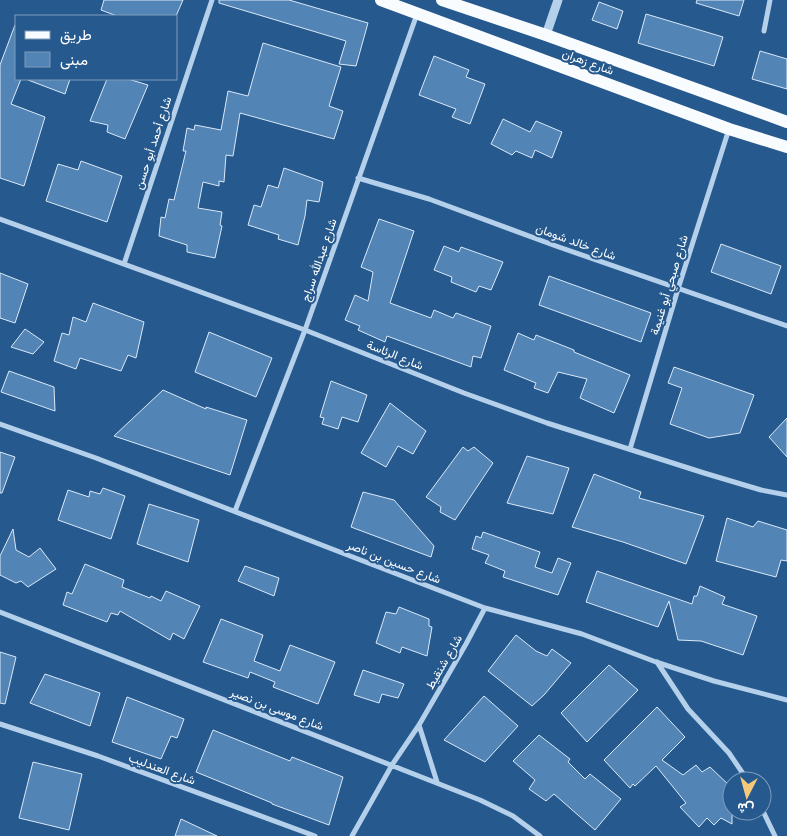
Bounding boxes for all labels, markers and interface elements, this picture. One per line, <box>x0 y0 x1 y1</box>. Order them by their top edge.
legend <box>15 15 178 80</box>
text: طريق <box>60 25 92 45</box>
street label: شارع زهران <box>560 45 616 80</box>
text: مبنى <box>60 50 88 70</box>
street label: شارع أحمد أبو حسن <box>130 94 177 192</box>
street label: شارع عبدالله سراج <box>297 216 342 304</box>
street label: شارع خالد شومان <box>533 220 618 265</box>
street label: شارع صبحي أبو غنيمة <box>646 233 694 338</box>
street label: شارع الرئاسة <box>364 336 426 375</box>
street label: شارع حسين بن ناصر <box>343 536 443 588</box>
street label: شارع شنقيط <box>422 632 467 693</box>
street label: شارع موسى بن نصير <box>227 684 326 735</box>
street label: شارع العندليب <box>126 750 198 789</box>
north arrow <box>722 771 772 821</box>
text: ش <box>736 799 755 819</box>

